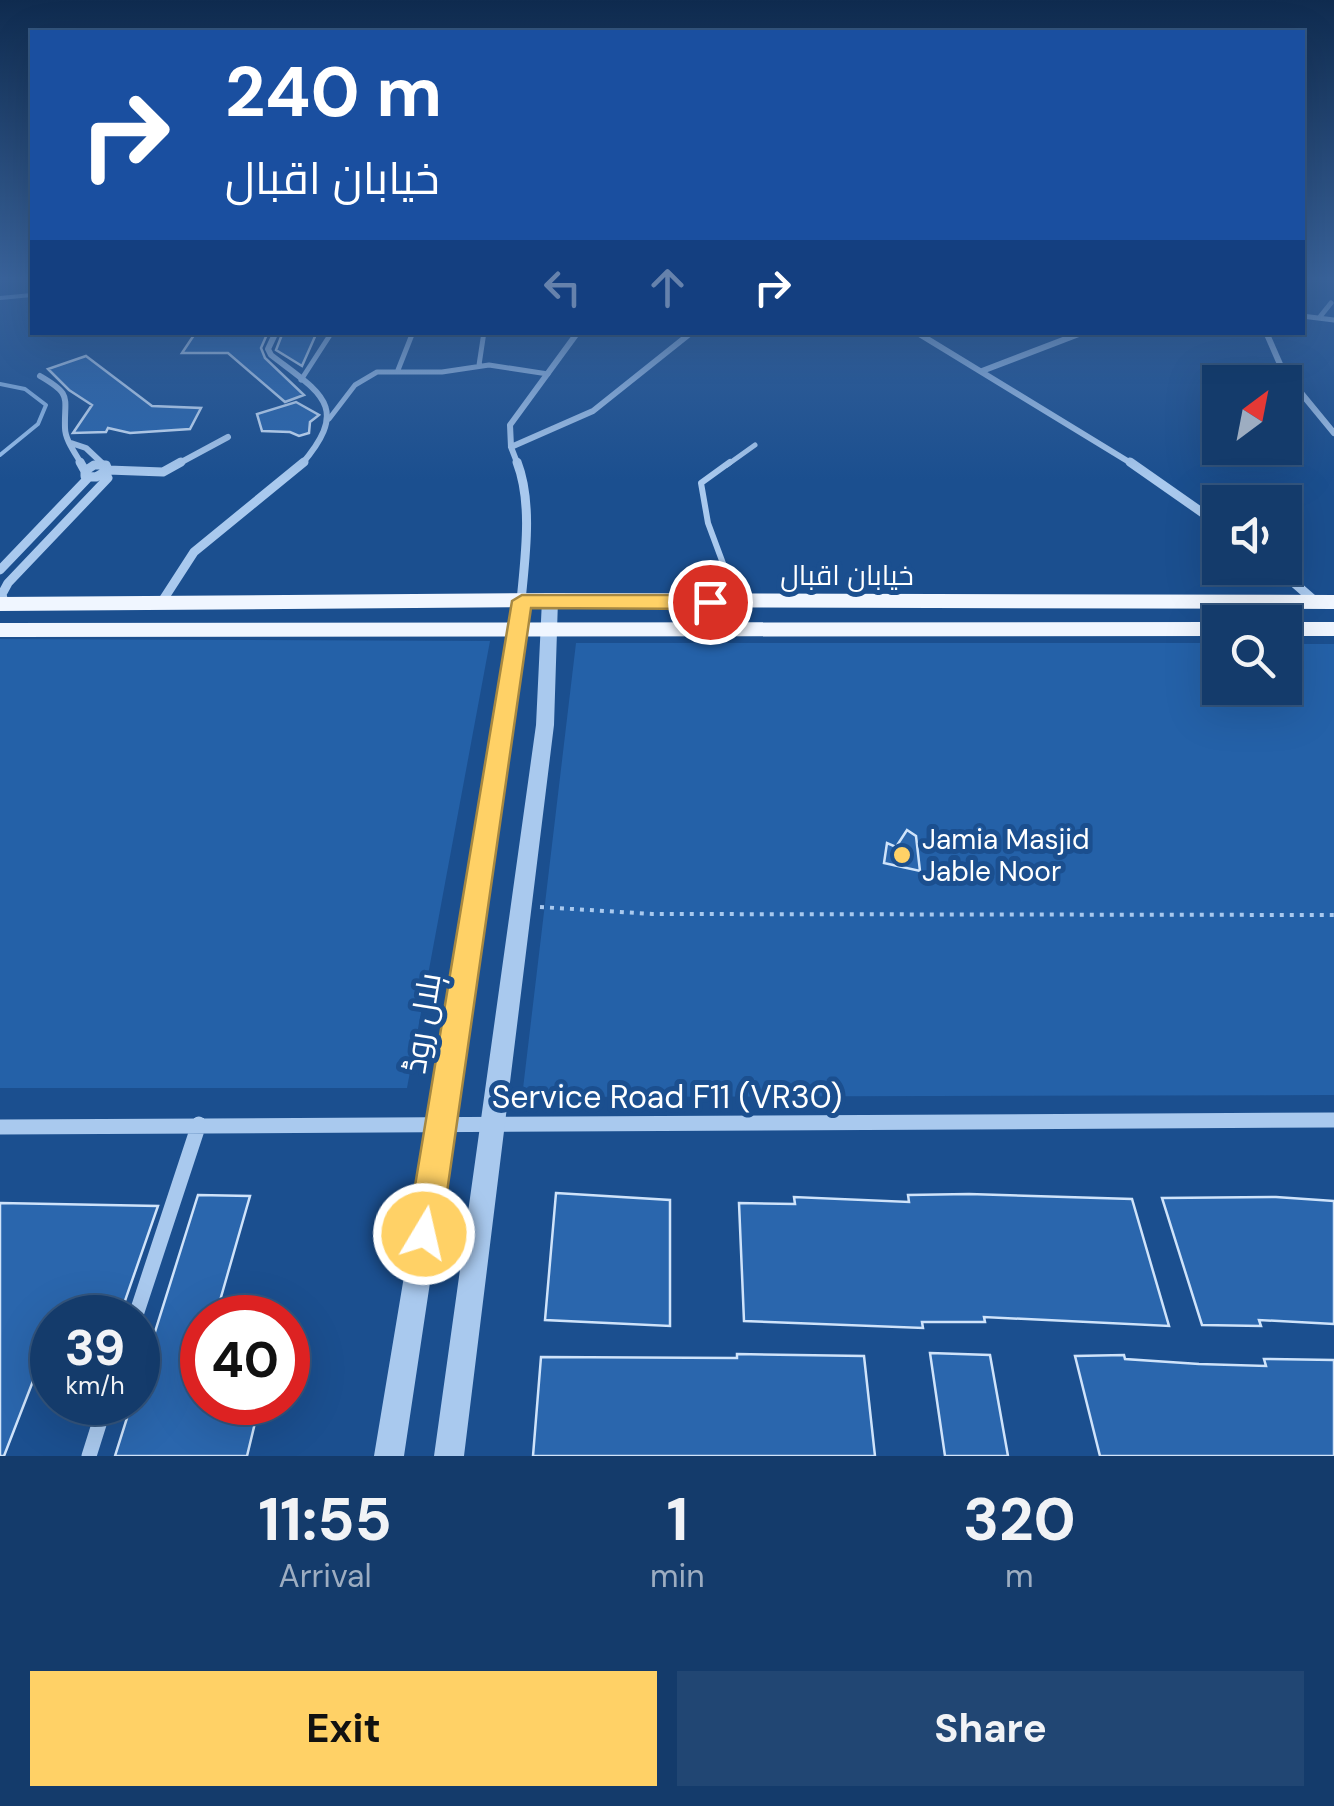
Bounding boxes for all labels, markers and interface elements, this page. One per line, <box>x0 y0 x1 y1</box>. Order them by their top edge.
text: 240 m <box>225 47 442 138</box>
icon: right <box>60 70 190 200</box>
text: خیابان اقبال <box>225 149 440 208</box>
icon: left <box>535 260 590 315</box>
icon: ahead <box>640 260 695 315</box>
icon: right <box>745 260 800 315</box>
north arrow <box>1202 365 1302 465</box>
map controls <box>1202 365 1302 705</box>
button: sound <box>1202 485 1302 585</box>
street label: خیابان اقبال <box>780 557 914 594</box>
pin <box>668 560 753 645</box>
icon: arrive <box>683 575 738 630</box>
button: search <box>1202 605 1302 705</box>
place label: Jamia Masjid Jable Noor <box>922 821 1090 890</box>
marker: Jamia Masjid Jable Noor <box>891 844 913 866</box>
street label: ہلال روڈ <box>393 970 451 1076</box>
street label: Service Road F11 (VR30) <box>492 1076 842 1118</box>
position arrow <box>372 1182 476 1286</box>
speed limit sign: 40 <box>180 1295 310 1425</box>
text: 39 <box>65 1315 125 1381</box>
text: km/h <box>65 1369 125 1402</box>
text: 11:55 <box>258 1480 392 1559</box>
text: 1 <box>666 1480 688 1559</box>
text: 320 <box>963 1480 1076 1559</box>
text: Arrival <box>278 1555 372 1597</box>
text: min <box>650 1555 705 1597</box>
text: m <box>1005 1555 1034 1597</box>
button: Exit <box>30 1671 657 1786</box>
button: Share <box>677 1671 1304 1786</box>

